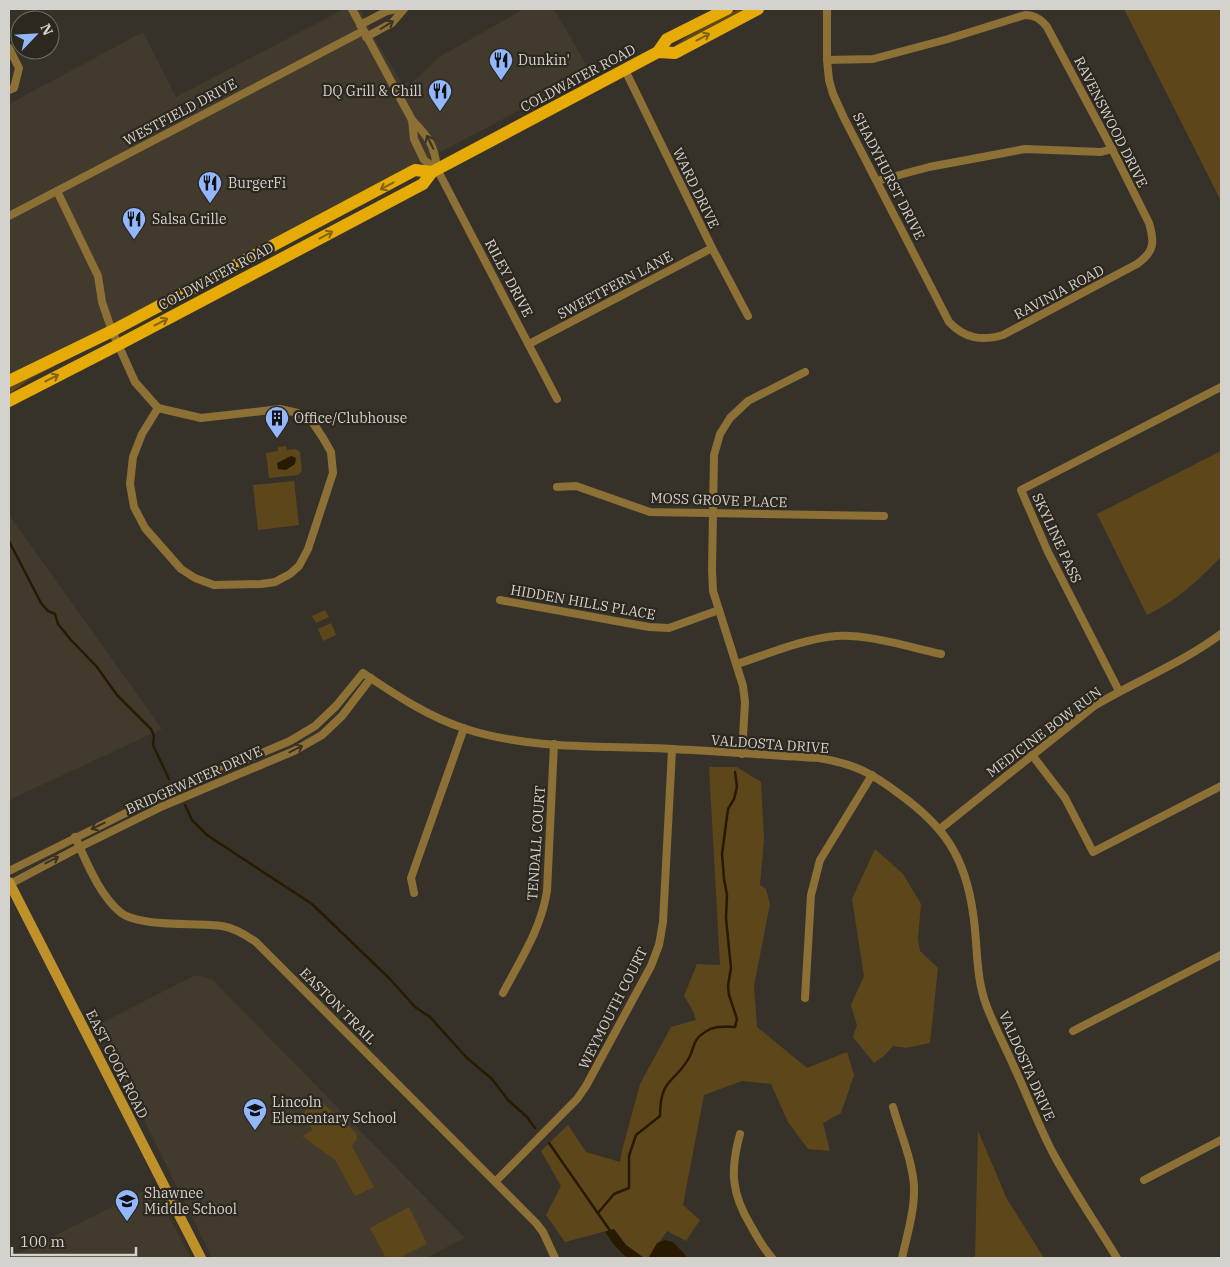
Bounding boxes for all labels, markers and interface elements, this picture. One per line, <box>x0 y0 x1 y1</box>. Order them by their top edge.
north arrow <box>10 10 60 60</box>
one-way arrow <box>379 19 393 29</box>
text: N <box>36 21 57 38</box>
one-way arrow <box>696 32 710 42</box>
street label: COLDWATER ROAD <box>517 40 639 116</box>
restaurant icon: Dunkin' <box>488 47 514 81</box>
place label: Dunkin' <box>518 51 570 69</box>
street label: RAVENSWOOD DRIVE <box>1070 53 1152 191</box>
street label: WESTFIELD DRIVE <box>120 74 240 150</box>
restaurant icon: DQ Grill & Chill <box>427 78 453 112</box>
place label: DQ Grill & Chill <box>323 82 422 100</box>
street label: SHADYHURST DRIVE <box>849 109 929 243</box>
one-way arrow <box>425 135 434 150</box>
street label: WARD DRIVE <box>669 145 723 231</box>
restaurant icon: BurgerFi <box>197 170 223 204</box>
place label: BurgerFi <box>228 174 286 192</box>
one-way arrow <box>379 181 394 191</box>
restaurant icon: Salsa Grille <box>121 206 147 240</box>
place label: Salsa Grille <box>152 210 226 228</box>
one-way arrow <box>319 230 334 240</box>
street label: RILEY DRIVE <box>481 236 537 320</box>
street label: COLDWATER ROAD <box>155 238 277 314</box>
street label: SWEETFERN LANE <box>554 247 676 323</box>
street label: RAVINIA ROAD <box>1011 261 1107 323</box>
one-way arrow <box>154 317 169 327</box>
one-way arrow <box>44 373 59 382</box>
building icon: Office/Clubhouse <box>264 405 290 439</box>
place label: Office/Clubhouse <box>294 409 407 427</box>
street label: MOSS GROVE PLACE <box>650 489 788 511</box>
street label: SKYLINE PASS <box>1028 490 1086 586</box>
street label: HIDDEN HILLS PLACE <box>509 580 657 624</box>
street label: MEDICINE BOW RUN <box>983 683 1105 781</box>
street label: VALDOSTA DRIVE <box>710 731 830 757</box>
street label: BRIDGEWATER DRIVE <box>123 742 265 818</box>
one-way arrow <box>288 744 303 754</box>
street label: TENDALL COURT <box>523 785 549 901</box>
one-way arrow <box>91 822 106 831</box>
one-way arrow <box>45 855 60 865</box>
street label: WEYMOUTH COURT <box>574 944 652 1072</box>
street label: EASTON TRAIL <box>296 964 380 1048</box>
street label: EAST COOK ROAD <box>82 1007 152 1122</box>
street label: VALDOSTA DRIVE <box>995 1008 1059 1124</box>
place label: Lincoln Elementary School <box>272 1093 397 1127</box>
school or university icon: Lincoln Elementary School <box>242 1097 268 1131</box>
place label: Shawnee Middle School <box>144 1184 237 1218</box>
school or university icon: Shawnee Middle School <box>114 1188 140 1222</box>
scale bar <box>12 1224 136 1256</box>
text: 100 m <box>20 1232 65 1251</box>

